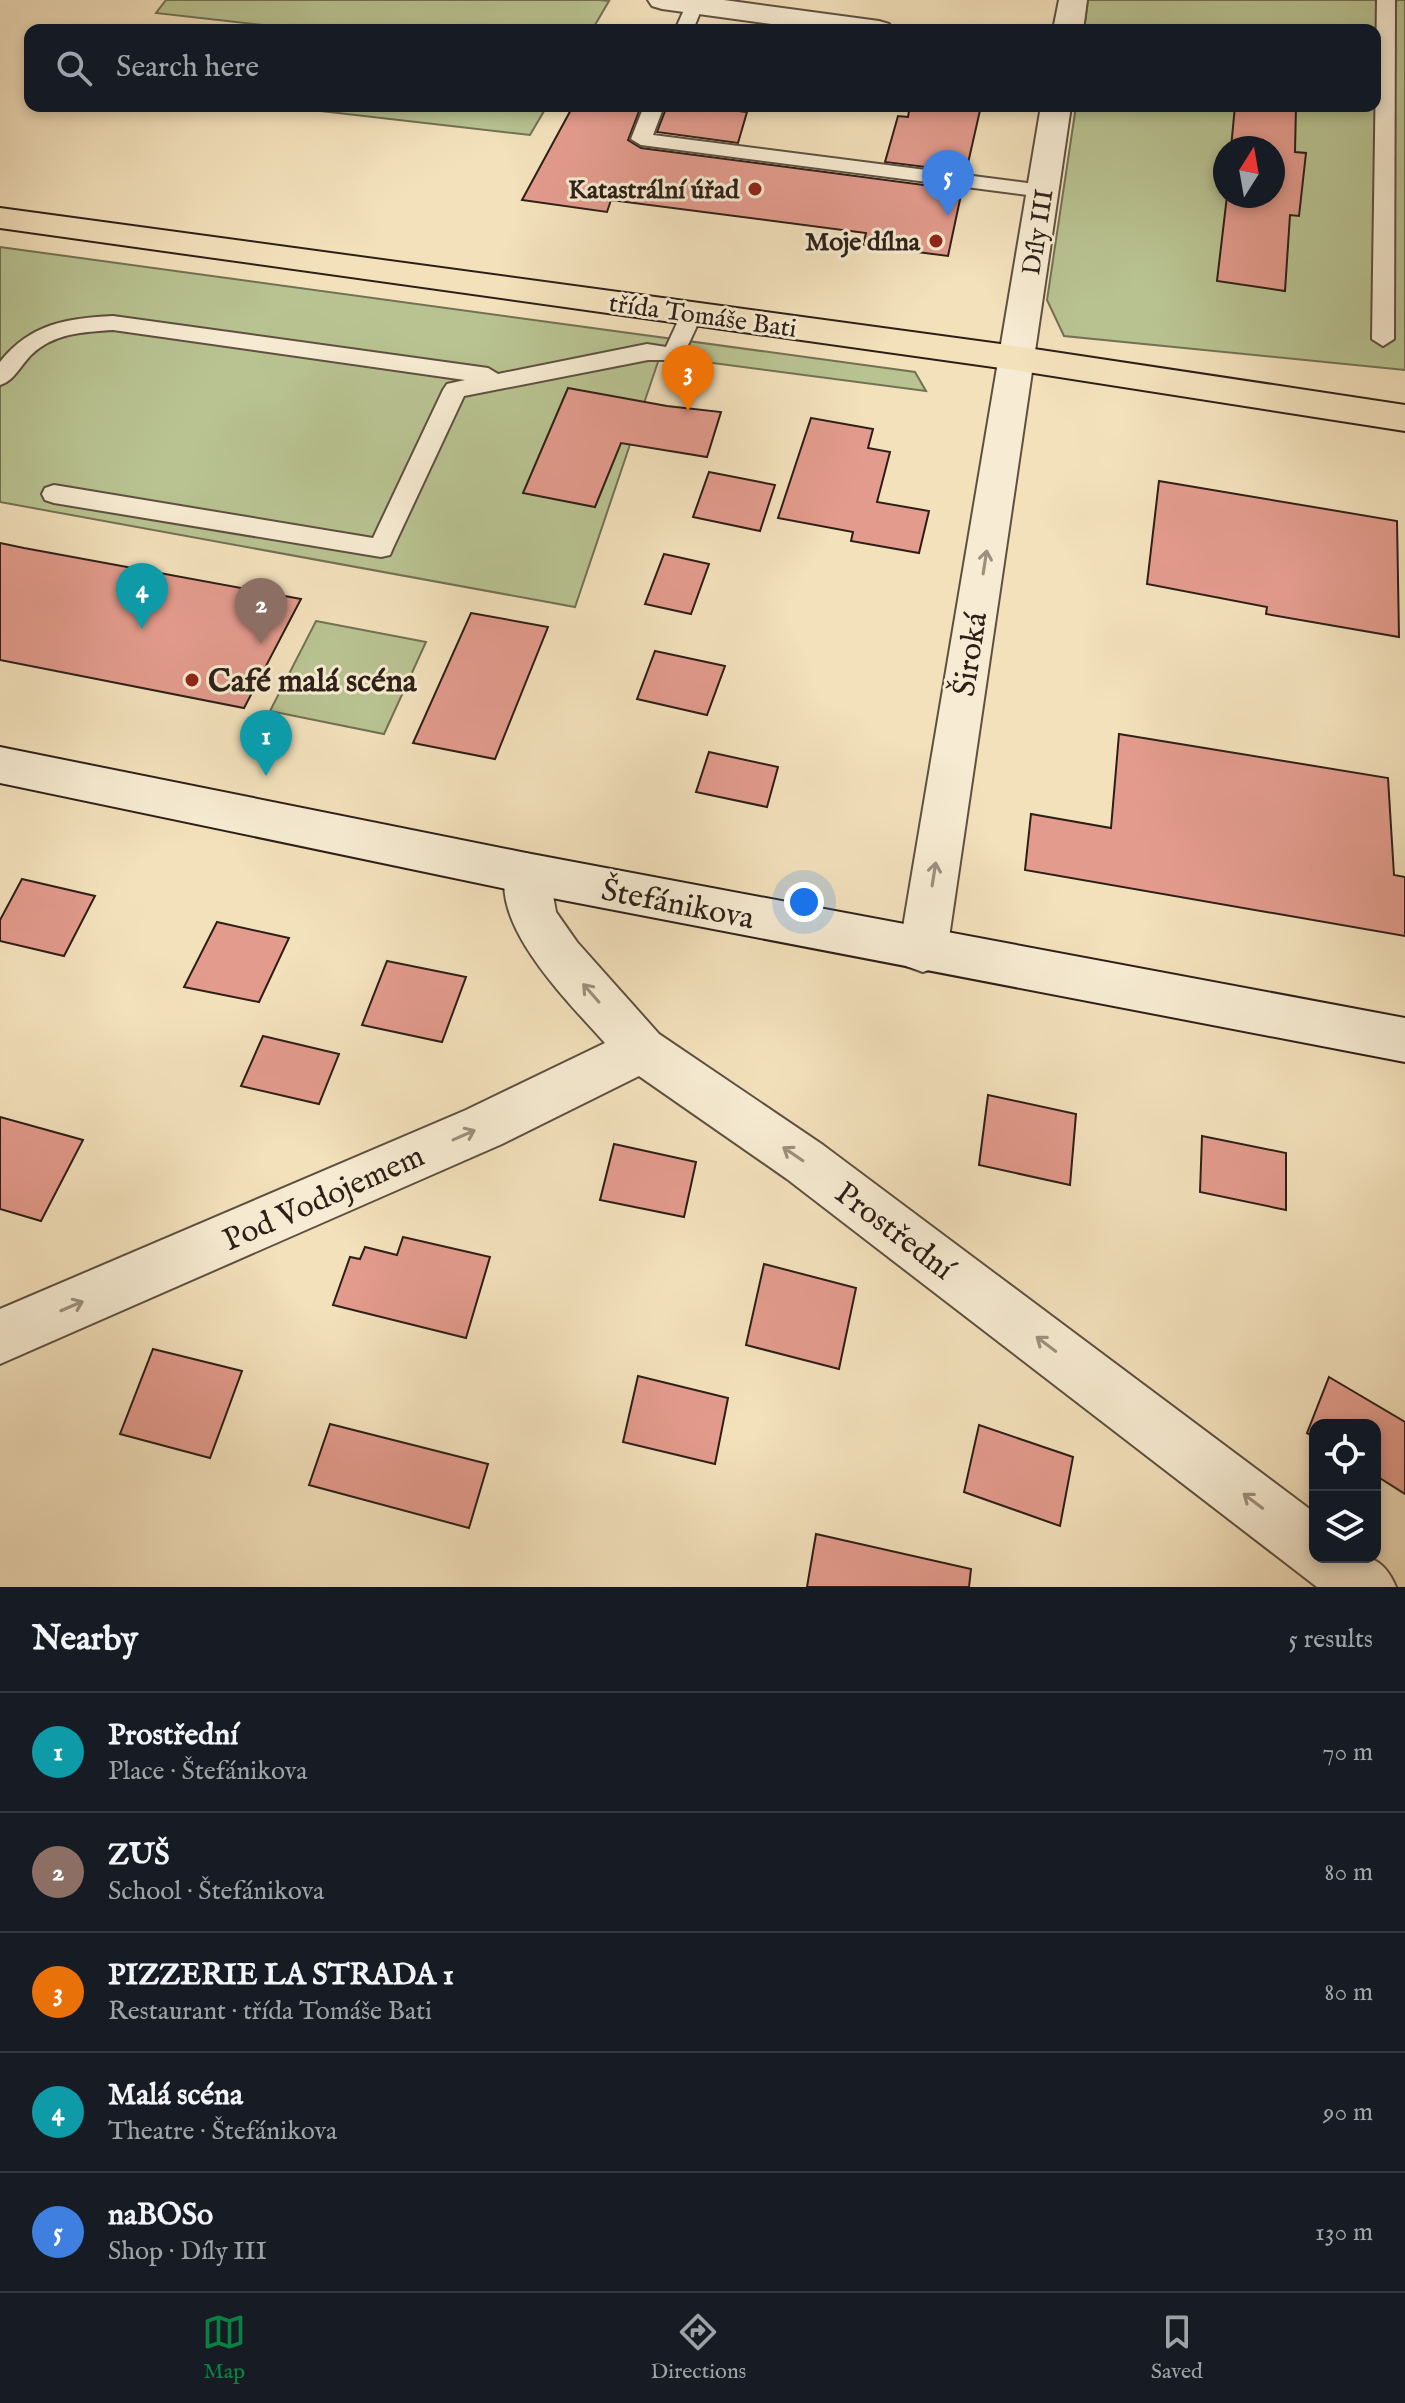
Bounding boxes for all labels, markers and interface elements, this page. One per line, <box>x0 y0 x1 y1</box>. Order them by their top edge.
search box <box>24 24 1381 112</box>
icon: search <box>52 46 96 90</box>
text: Search here <box>116 49 259 87</box>
north arrow <box>1213 136 1285 208</box>
pin: 5 <box>922 150 974 216</box>
place label: Katastrální úřad <box>568 174 740 207</box>
marker: Katastrální úřad <box>746 180 764 198</box>
street label: Díly III <box>1015 187 1062 278</box>
place label: Moje dílna <box>805 226 921 259</box>
marker: Moje dílna <box>927 232 945 250</box>
street label: třída Tomáše Bati <box>607 287 799 346</box>
pin: 3 <box>662 345 714 411</box>
one-way arrow <box>978 550 993 575</box>
pin: 4 <box>116 563 168 629</box>
pin: 2 <box>235 578 287 644</box>
street label: Široká <box>945 609 998 699</box>
place label: Café malá scéna <box>208 662 418 703</box>
marker: Café malá scéna <box>183 671 201 689</box>
pin: 1 <box>240 710 292 776</box>
one-way arrow <box>927 861 942 887</box>
street label: Štefánikova <box>598 871 758 940</box>
your location <box>784 882 824 922</box>
one-way arrow <box>583 983 601 1003</box>
one-way arrow <box>451 1127 476 1142</box>
street label: Pod Vodojemem <box>217 1137 431 1262</box>
one-way arrow <box>783 1146 805 1162</box>
street label: Prostřední <box>826 1174 963 1292</box>
one-way arrow <box>59 1298 84 1313</box>
one-way arrow <box>1035 1336 1057 1353</box>
map controls <box>1309 1419 1381 1563</box>
button: locate <box>1309 1419 1381 1491</box>
button: layers <box>1309 1491 1381 1563</box>
one-way arrow <box>1243 1493 1264 1510</box>
text: Nearby <box>32 1618 138 1661</box>
text: 5 results <box>1289 1623 1373 1656</box>
text: Prostřední <box>108 1717 238 1755</box>
text: 1 <box>53 1736 63 1769</box>
text: 70 m <box>1322 1736 1373 1769</box>
text: Place · Štefánikova <box>108 1755 307 1788</box>
text: ZUŠ <box>108 1837 170 1875</box>
text: 2 <box>52 1856 64 1889</box>
text: 80 m <box>1324 1856 1373 1889</box>
text: School · Štefánikova <box>108 1875 324 1908</box>
text: PIZZERIE LA STRADA 1 <box>108 1957 454 1995</box>
text: 3 <box>53 1976 63 2009</box>
text: 80 m <box>1324 1976 1373 2009</box>
text: Restaurant · třída Tomáše Bati <box>108 1995 432 2028</box>
text: Malá scéna <box>108 2077 243 2115</box>
text: 4 <box>52 2096 64 2129</box>
text: 90 m <box>1323 2096 1373 2129</box>
text: Theatre · Štefánikova <box>108 2115 337 2148</box>
text: naBOSo <box>108 2197 213 2235</box>
text: 5 <box>53 2216 63 2249</box>
text: 130 m <box>1315 2216 1373 2249</box>
text: Shop · Díly III <box>108 2235 267 2268</box>
tab: Map <box>202 2310 246 2386</box>
tab: Directions <box>651 2310 746 2386</box>
tab: Saved <box>1151 2310 1203 2386</box>

